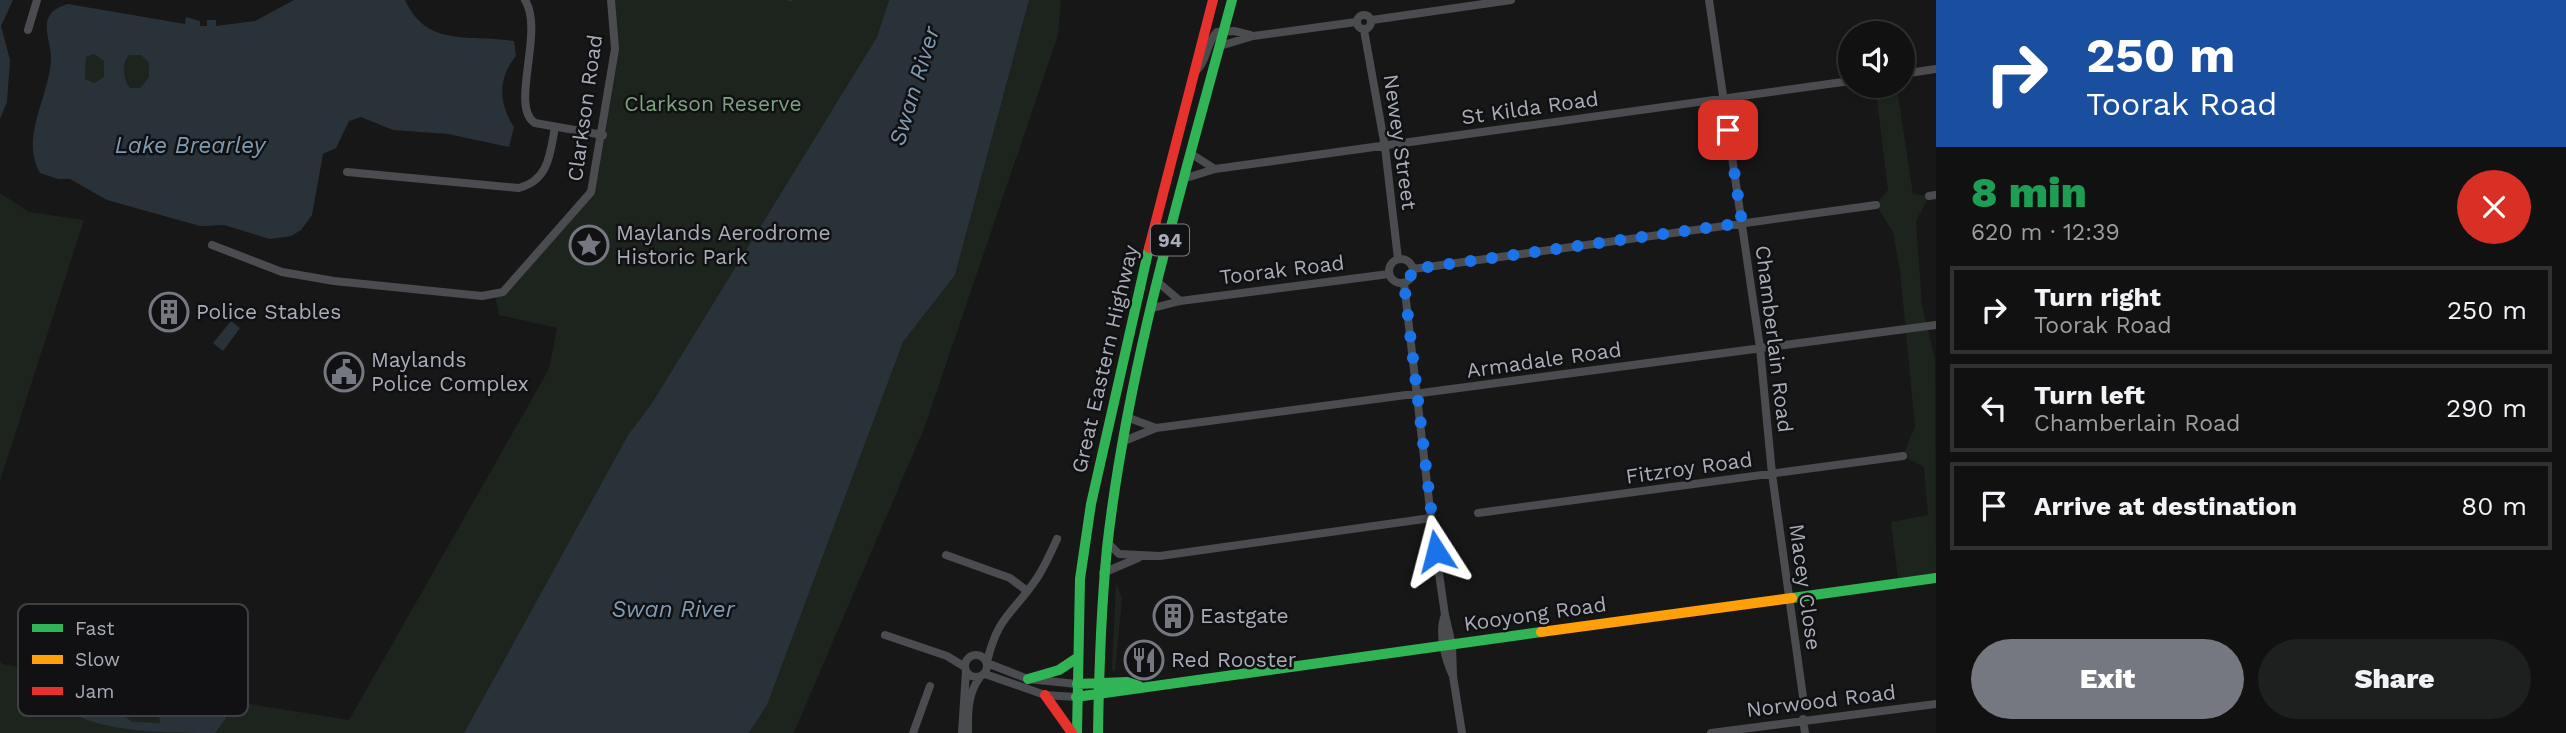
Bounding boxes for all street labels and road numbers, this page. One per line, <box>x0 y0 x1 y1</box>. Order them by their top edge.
street label: Clarkson Road <box>562 33 607 183</box>
street label: Newey Street <box>1379 73 1422 212</box>
street label: St Kilda Road <box>1460 86 1600 130</box>
road number: 94 <box>1151 224 1189 256</box>
street label: Great Eastern Highway <box>1066 242 1143 475</box>
street label: Chamberlain Road <box>1751 244 1798 434</box>
street label: Toorak Road <box>1218 249 1346 290</box>
street label: Armadale Road <box>1465 336 1623 383</box>
street label: Fitzroy Road <box>1624 446 1754 489</box>
street label: Macey Close <box>1784 522 1827 652</box>
street label: Kooyong Road <box>1462 591 1608 636</box>
street label: Norwood Road <box>1745 679 1897 722</box>

